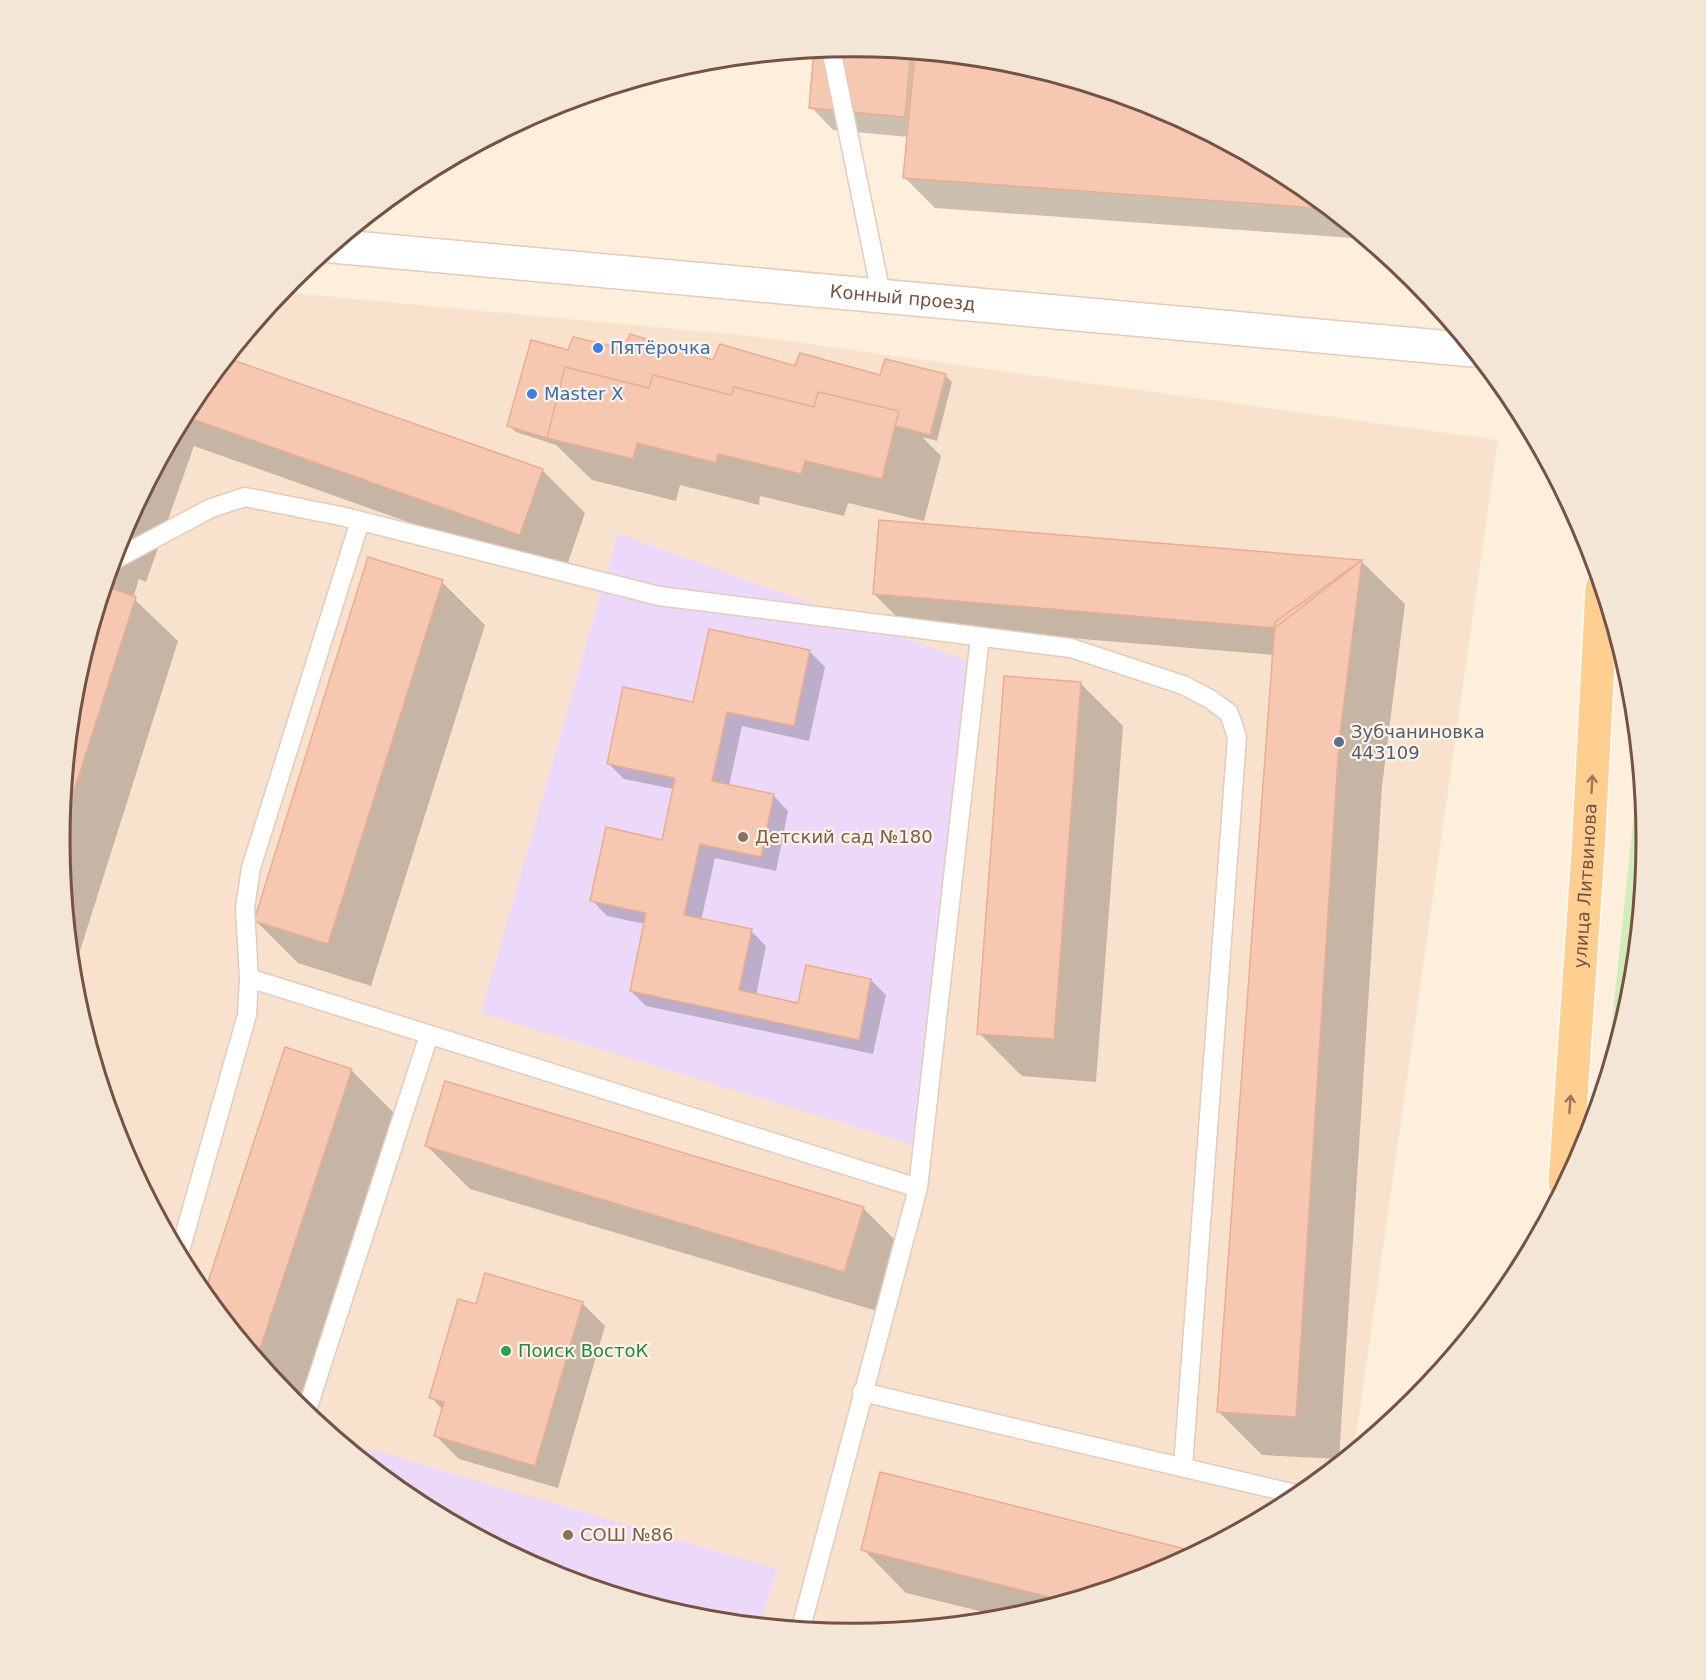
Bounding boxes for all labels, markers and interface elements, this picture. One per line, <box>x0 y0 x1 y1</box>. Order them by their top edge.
street label: Конный проезд <box>829 280 977 315</box>
place label: Пятёрочка <box>610 337 711 358</box>
marker: Пятёрочка <box>591 341 605 355</box>
place label: Master X <box>544 383 624 404</box>
marker: Master X <box>525 387 539 401</box>
place label: Зубчаниновка 443109 <box>1351 721 1485 763</box>
marker: Зубчаниновка 443109 <box>1332 735 1346 749</box>
one-way arrow <box>1586 774 1597 794</box>
street label: улица Литвинова <box>1569 803 1601 969</box>
place label: Детский сад №180 <box>755 826 933 847</box>
marker: Детский сад №180 <box>736 830 750 844</box>
one-way arrow <box>1565 1095 1576 1115</box>
place label: Поиск ВостоК <box>518 1340 648 1361</box>
marker: Поиск ВостоК <box>499 1344 513 1358</box>
place label: СОШ №86 <box>580 1524 673 1545</box>
marker: СОШ №86 <box>561 1528 575 1542</box>

